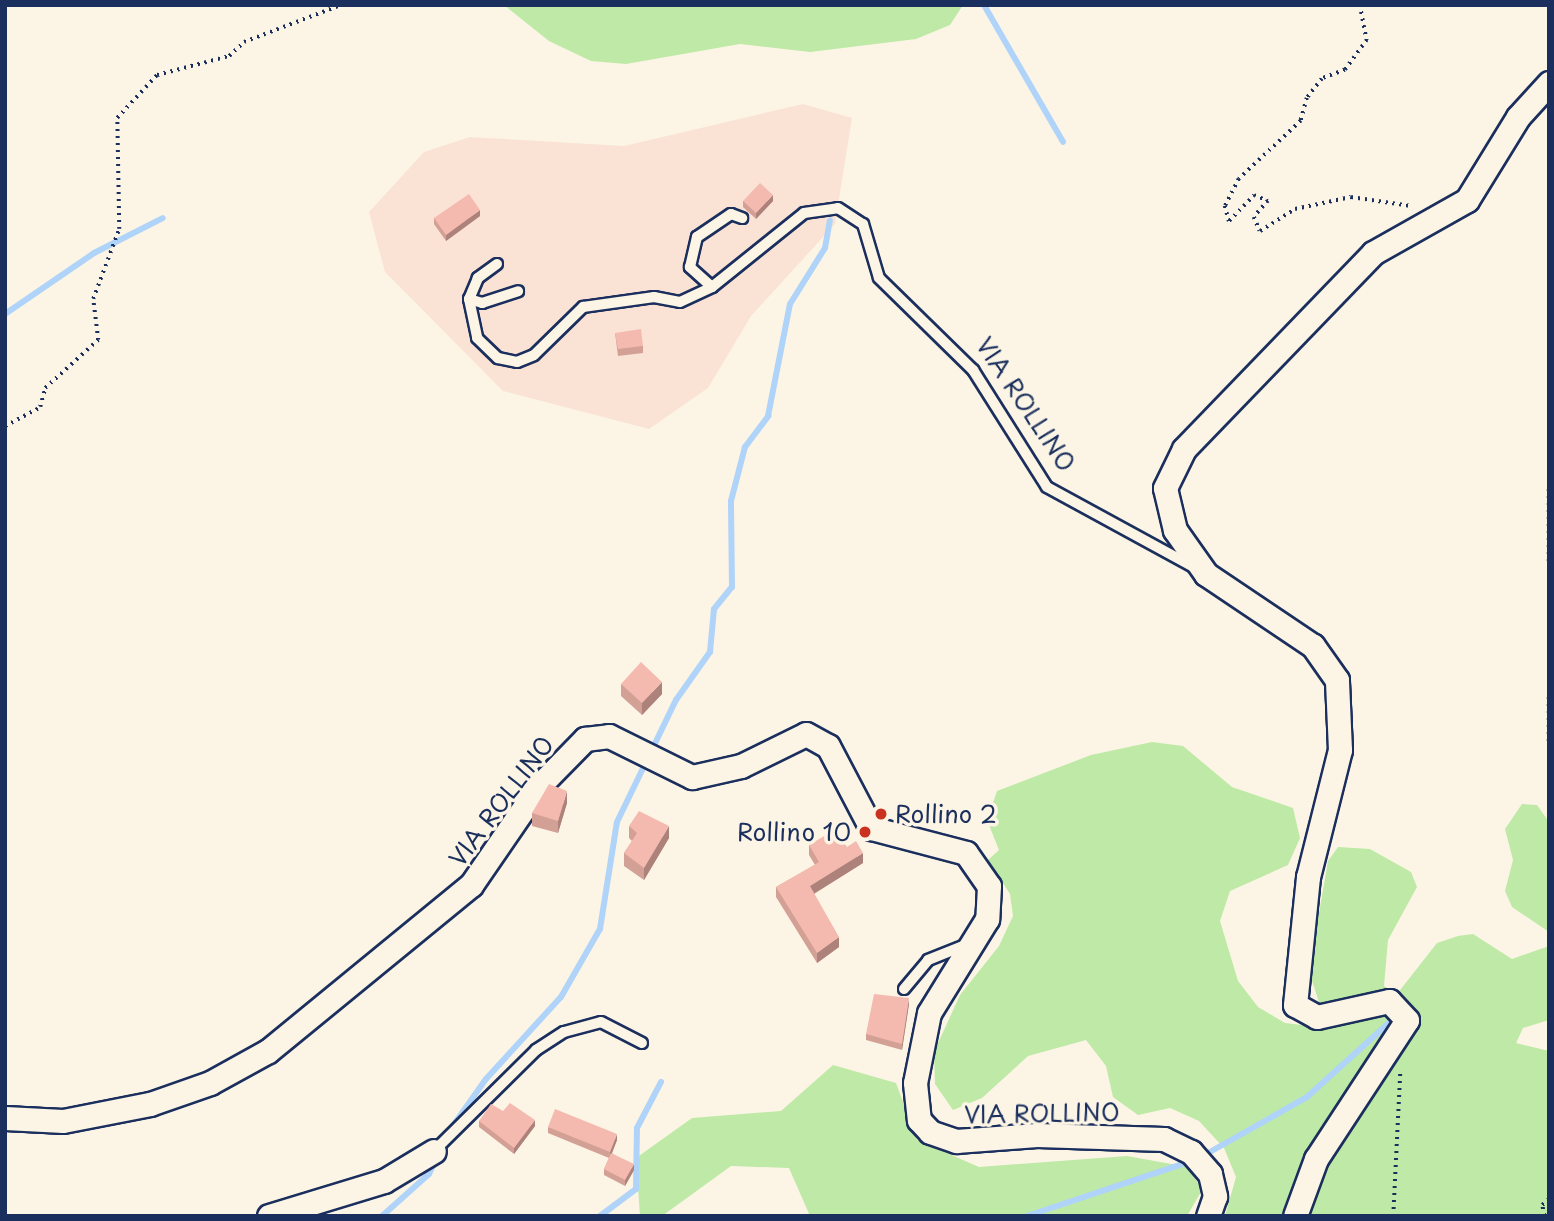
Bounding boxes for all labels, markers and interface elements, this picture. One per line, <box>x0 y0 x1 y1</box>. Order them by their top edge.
street label: VIA ROLLINO <box>971 332 1081 476</box>
street label: VIA ROLLINO <box>443 730 559 872</box>
place label: Rollino 2 <box>895 800 997 828</box>
marker: Rollino 2 <box>873 806 889 822</box>
place label: Rollino 10 <box>738 818 851 846</box>
marker: Rollino 10 <box>857 824 873 840</box>
street label: VIA ROLLINO <box>964 1097 1120 1129</box>

